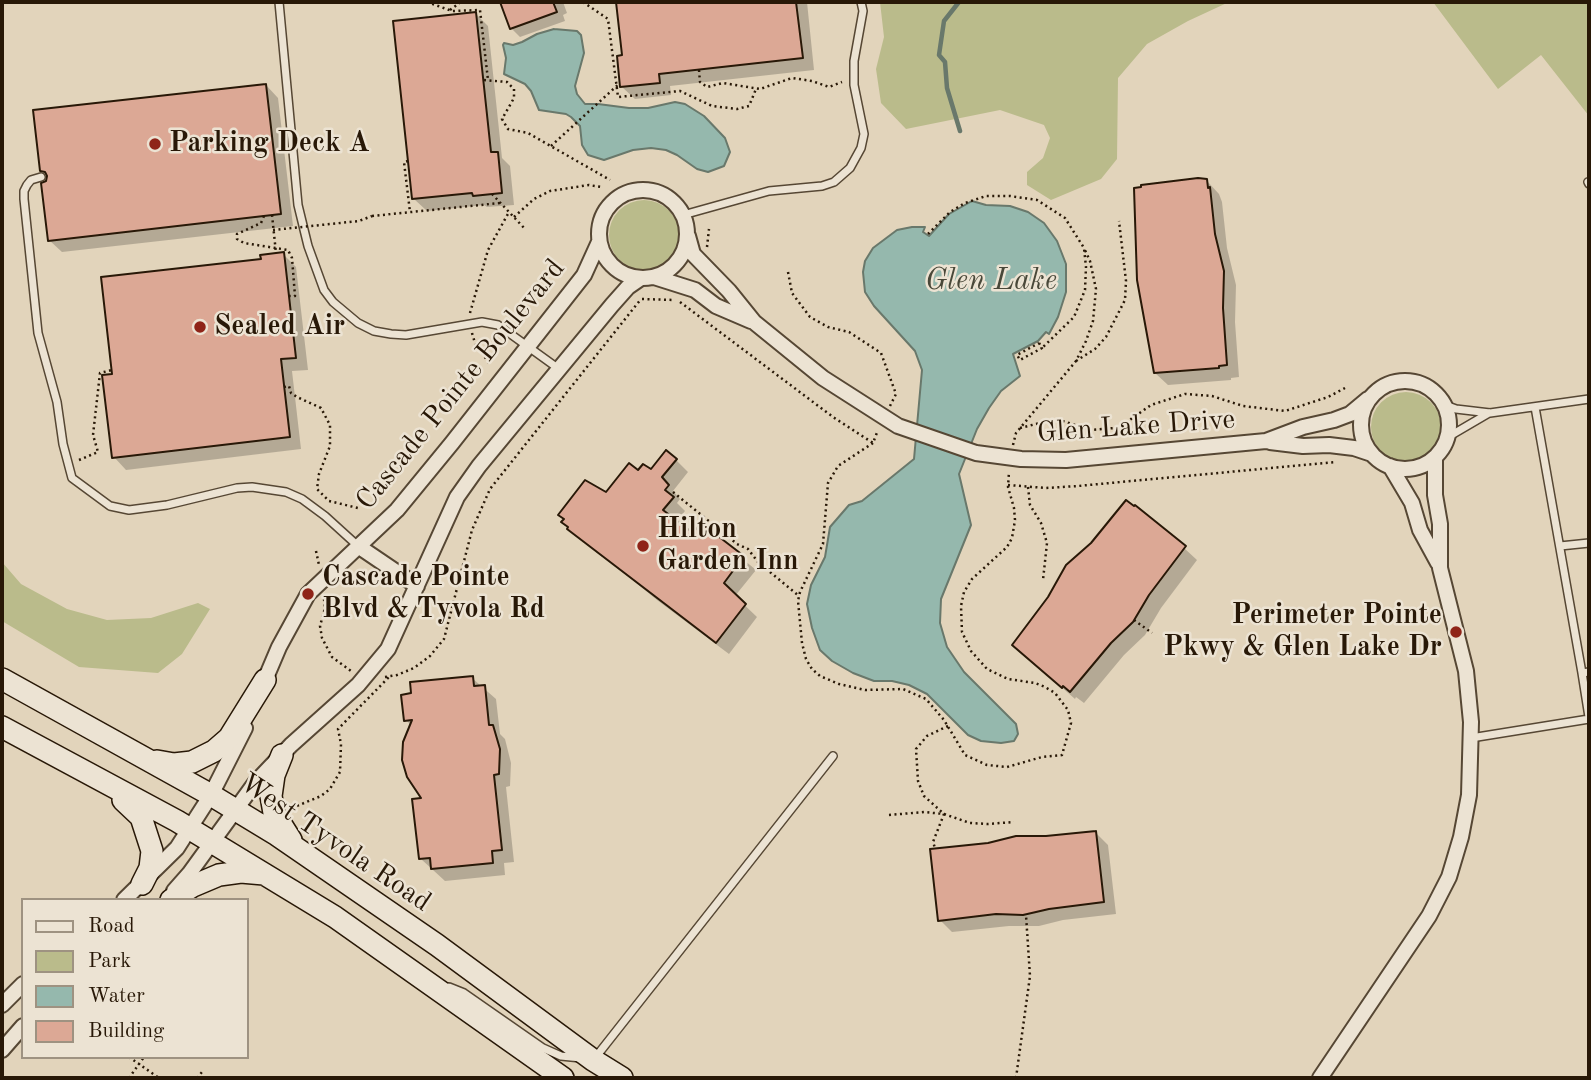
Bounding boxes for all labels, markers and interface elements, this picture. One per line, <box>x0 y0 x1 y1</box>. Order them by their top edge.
place label: Parking Deck A <box>169 127 370 161</box>
marker: Parking Deck A <box>147 136 163 152</box>
street label: Cascade Pointe Boulevard <box>349 253 573 517</box>
water label: Glen Lake <box>925 263 1057 299</box>
place label: Sealed Air <box>214 310 345 344</box>
marker: Sealed Air <box>192 319 208 335</box>
street label: Glen Lake Drive <box>1036 403 1236 451</box>
place label: Hilton Garden Inn <box>657 513 799 579</box>
marker: Hilton Garden Inn <box>635 538 651 554</box>
place label: Cascade Pointe Blvd & Tyvola Rd <box>322 561 545 627</box>
marker: Cascade Pointe Blvd & Tyvola Rd <box>300 586 316 602</box>
place label: Perimeter Pointe Pkwy & Glen Lake Dr <box>1163 599 1442 665</box>
marker: Perimeter Pointe Pkwy & Glen Lake Dr <box>1448 624 1464 640</box>
street label: West Tyvola Road <box>233 767 437 919</box>
legend <box>21 898 248 1059</box>
text: Road <box>88 916 135 937</box>
text: Park <box>88 951 131 972</box>
text: Water <box>88 986 145 1007</box>
text: Building <box>88 1021 164 1042</box>

